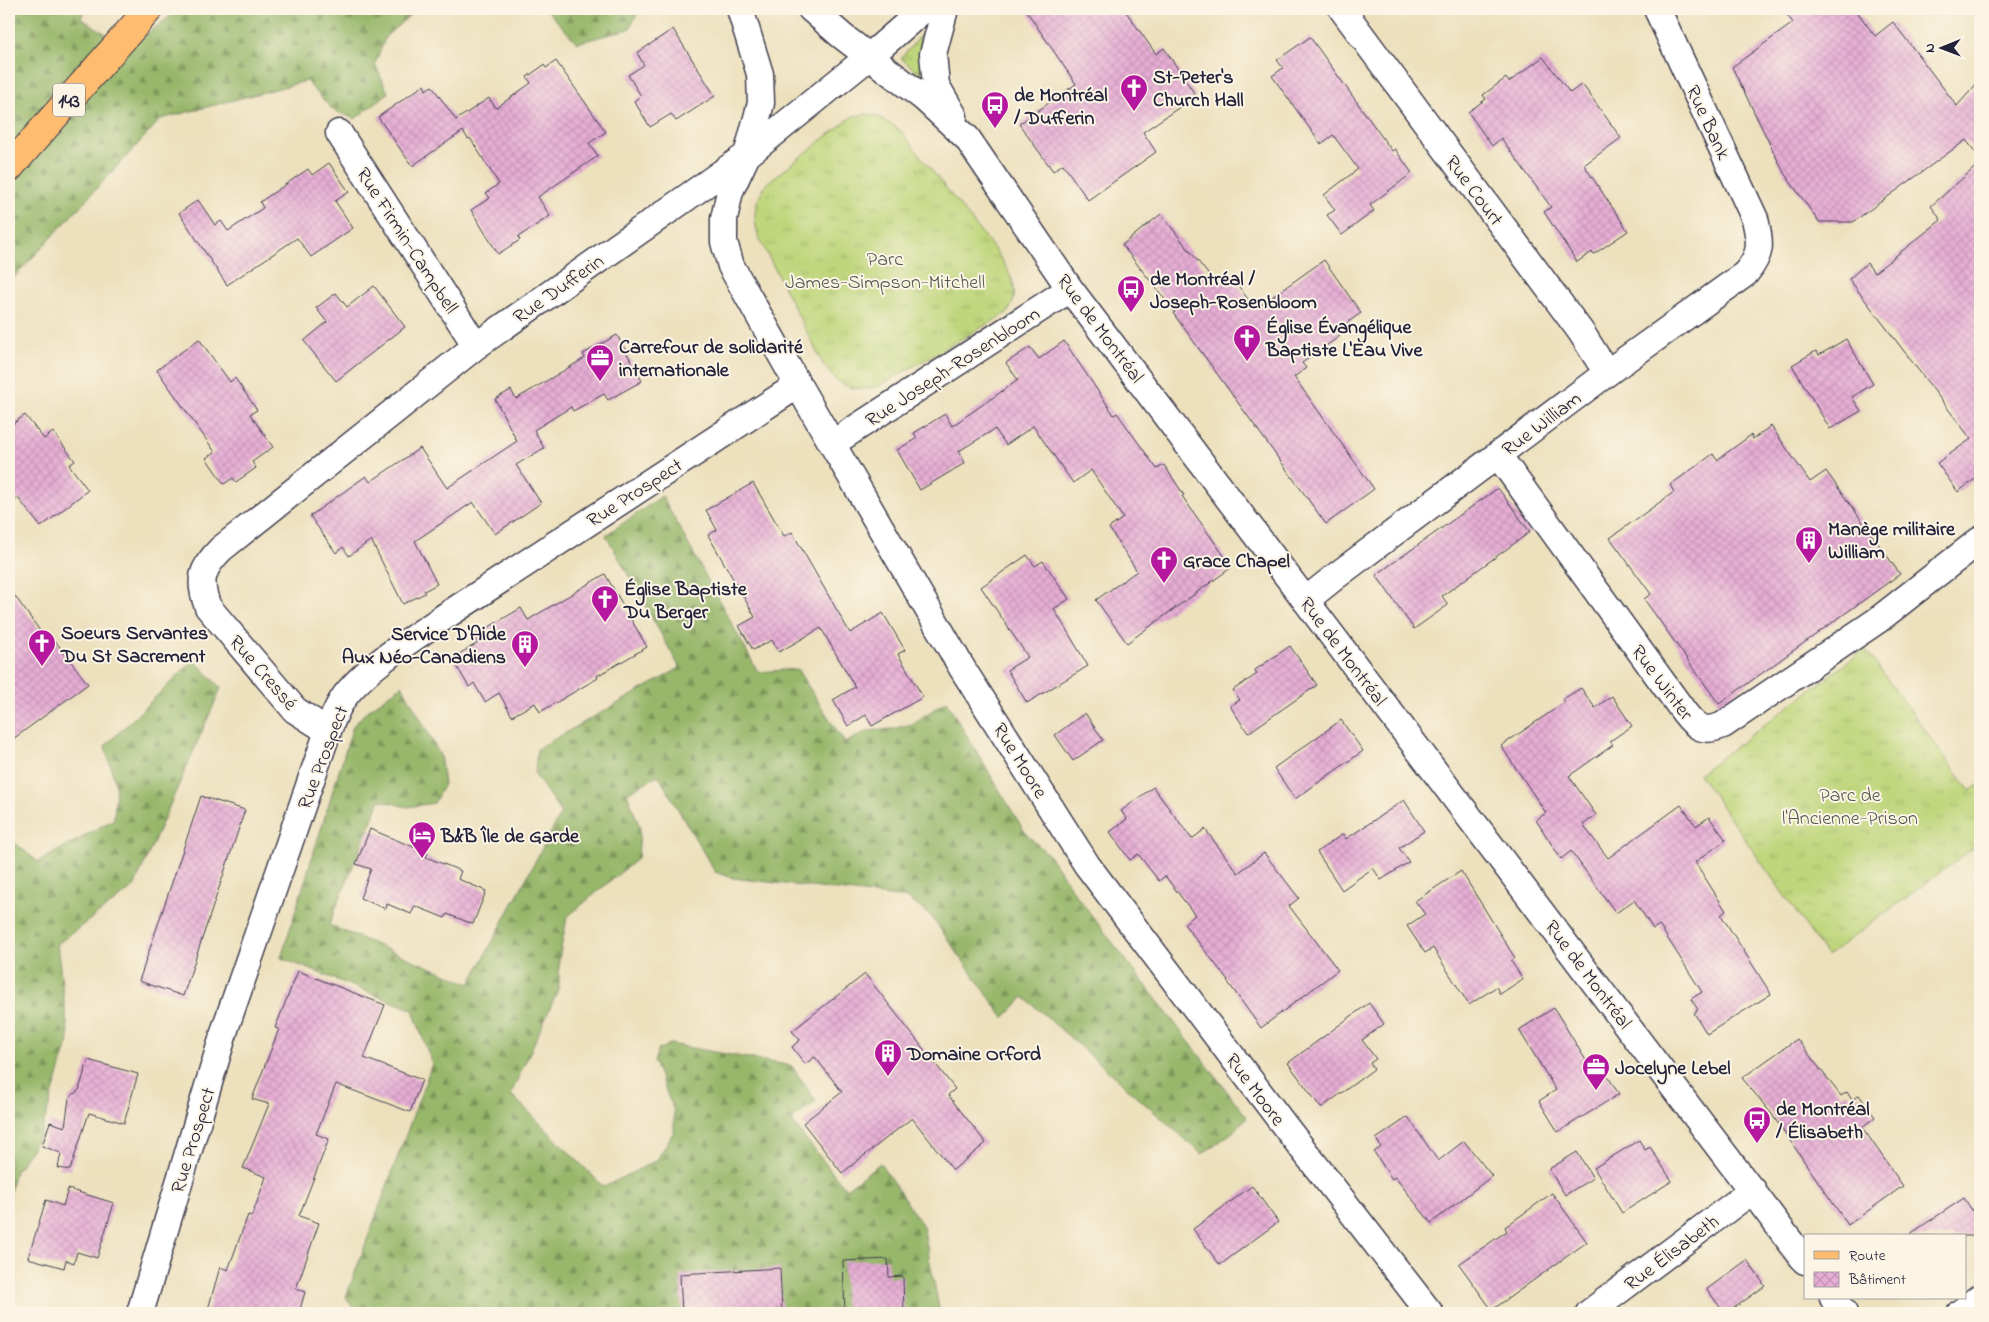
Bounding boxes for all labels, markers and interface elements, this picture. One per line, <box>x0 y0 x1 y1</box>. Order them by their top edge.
north arrow <box>1916 22 1966 72</box>
text: N <box>1920 43 1941 53</box>
place label: St-Peter's Church Hall <box>1153 64 1244 116</box>
church icon: St-Peter's Church Hall <box>1119 73 1149 112</box>
street label: Rue Bank <box>1677 81 1737 165</box>
place label: de Montréal / Dufferin <box>1013 82 1108 134</box>
road number: 143 <box>53 84 85 116</box>
bus stop icon: de Montréal / Dufferin <box>980 90 1010 129</box>
street label: Rue Court <box>1437 150 1509 233</box>
street label: Rue Firmin-Campbell <box>348 162 464 320</box>
park label: Parc James-Simpson-Mitchell <box>785 246 985 298</box>
street label: Rue Dufferin <box>508 248 611 332</box>
place label: de Montréal / Joseph-Rosenbloom <box>1150 266 1317 318</box>
street label: Rue de Montréal <box>1048 269 1150 390</box>
bus stop icon: de Montréal / Joseph-Rosenbloom <box>1116 274 1146 313</box>
street label: Rue Joseph-Rosenbloom <box>860 301 1046 436</box>
place label: Église Évangélique Baptiste L'Eau Vive <box>1265 314 1423 366</box>
church icon: Église Évangélique Baptiste L'Eau Vive <box>1232 323 1262 362</box>
place label: Carrefour de solidarité internationale <box>619 334 804 386</box>
office icon: Carrefour de solidarité internationale <box>585 343 615 382</box>
street label: Rue William <box>1497 385 1588 465</box>
street label: Rue Prospect <box>582 452 689 536</box>
place label: Manège militaire William <box>1828 516 1956 568</box>
building icon: Manège militaire William <box>1794 525 1824 564</box>
church icon: Grace Chapel <box>1149 545 1179 584</box>
place label: Grace Chapel <box>1183 548 1290 577</box>
place label: Église Baptiste Du Berger <box>623 576 748 629</box>
church icon: Église Baptiste Du Berger <box>590 584 620 623</box>
street label: Rue de Montréal <box>1291 592 1393 713</box>
place label: Soeurs Servantes Du St Sacrement <box>60 620 208 672</box>
place label: Service D'Aide Aux Néo-Canadiens <box>342 621 507 673</box>
church icon: Soeurs Servantes Du St Sacrement <box>27 628 57 667</box>
street label: Rue Cressé <box>221 629 303 718</box>
building icon: Service D'Aide Aux Néo-Canadiens <box>510 629 540 668</box>
street label: Rue Winter <box>1623 640 1700 728</box>
street label: Rue Prospect <box>291 702 358 814</box>
street label: Rue Moore <box>984 718 1054 805</box>
park label: Parc de l'Ancienne-Prison <box>1782 782 1918 834</box>
hotel icon: B&B Île de Garde <box>407 820 437 859</box>
place label: B&B Île de Garde <box>440 823 580 852</box>
street label: Rue de Montréal <box>1536 915 1638 1036</box>
building icon: Domaine Orford <box>873 1038 903 1077</box>
place label: Domaine Orford <box>906 1041 1042 1070</box>
street label: Rue Moore <box>1217 1048 1291 1133</box>
office icon: Jocelyne Lebel <box>1581 1052 1611 1091</box>
place label: Jocelyne Lebel <box>1615 1055 1731 1085</box>
street label: Rue Prospect <box>165 1084 224 1197</box>
place label: de Montréal / Élisabeth <box>1775 1096 1870 1148</box>
bus stop icon: de Montréal / Élisabeth <box>1742 1105 1772 1144</box>
street label: Rue Élisabeth <box>1619 1209 1726 1299</box>
legend <box>1804 1234 1966 1300</box>
text: Route <box>1849 1245 1886 1267</box>
text: Bâtiment <box>1848 1269 1906 1291</box>

